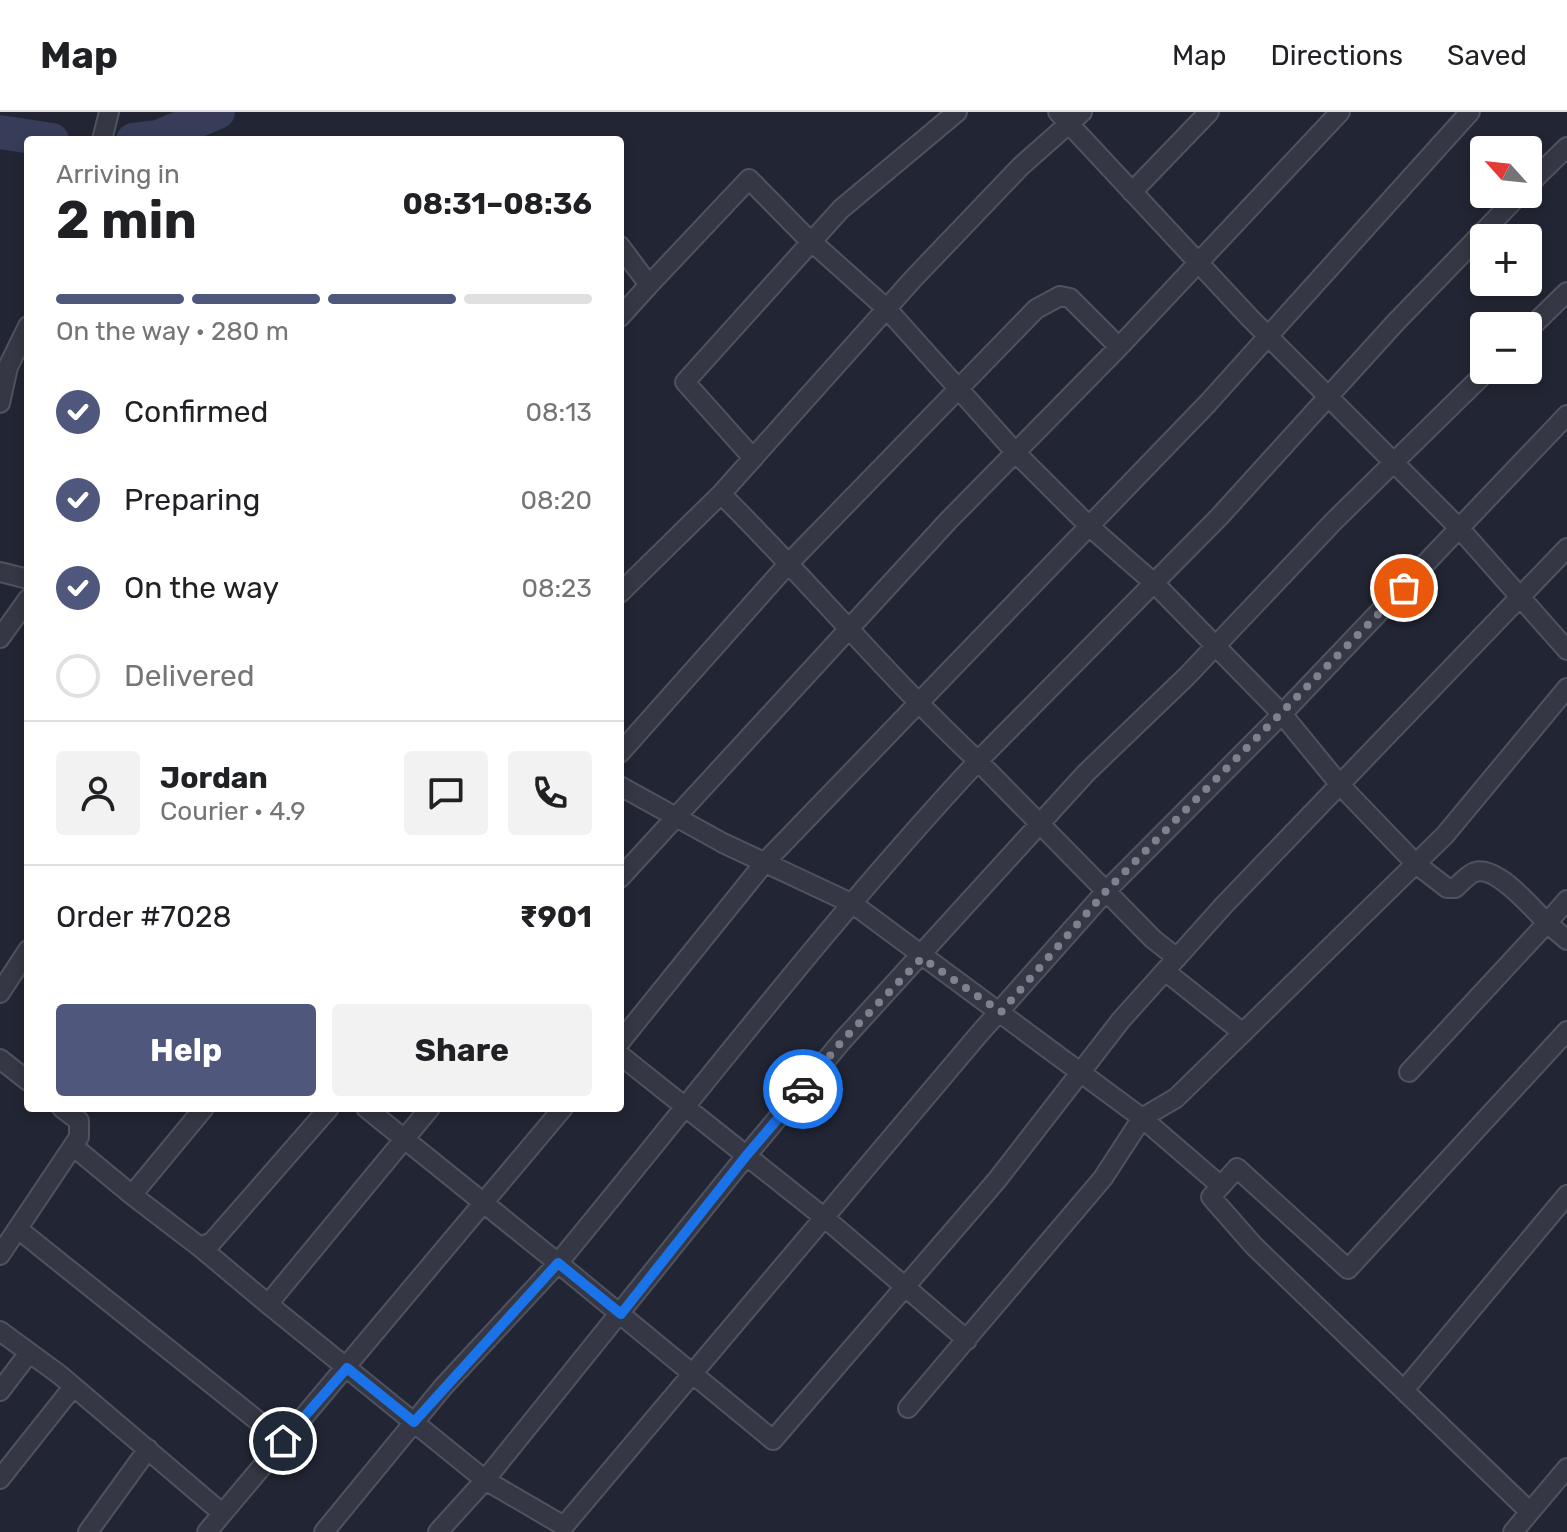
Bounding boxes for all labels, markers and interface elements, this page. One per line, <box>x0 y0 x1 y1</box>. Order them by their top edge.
text: Map <box>40 32 118 78</box>
text: Map <box>1172 39 1226 72</box>
text: Directions <box>1270 39 1403 72</box>
text: Saved <box>1447 39 1527 72</box>
north arrow <box>1470 136 1542 208</box>
map controls <box>1470 136 1542 384</box>
text: Arriving in <box>56 159 180 190</box>
text: 08:31–08:36 <box>402 186 592 222</box>
text: 2 min <box>56 189 197 251</box>
button: + <box>1470 224 1542 296</box>
button: − <box>1470 312 1542 384</box>
text: On the way · 280 m <box>56 316 289 347</box>
icon: check <box>56 390 100 434</box>
text: Confirmed <box>124 394 268 430</box>
text: 08:13 <box>526 397 592 428</box>
icon: check <box>56 478 100 522</box>
text: Preparing <box>124 482 260 518</box>
text: 08:20 <box>521 485 592 516</box>
pin <box>1370 554 1438 622</box>
icon: check <box>56 566 100 610</box>
icon: bag <box>1382 566 1426 610</box>
text: On the way <box>124 570 279 606</box>
text: 08:23 <box>521 573 592 604</box>
text: Delivered <box>124 658 255 694</box>
button: person <box>56 751 140 835</box>
button: chat <box>404 751 488 835</box>
button: phone <box>508 751 592 835</box>
text: Jordan <box>160 760 268 796</box>
text: Courier · 4.9 <box>160 796 306 827</box>
text: Order #7028 <box>56 899 232 935</box>
text: ₹901 <box>519 899 592 935</box>
button: Help <box>56 1004 316 1096</box>
button: Share <box>332 1004 592 1096</box>
courier <box>763 1049 843 1129</box>
icon: car <box>781 1067 825 1111</box>
pin <box>249 1407 317 1475</box>
icon: home <box>261 1419 305 1463</box>

